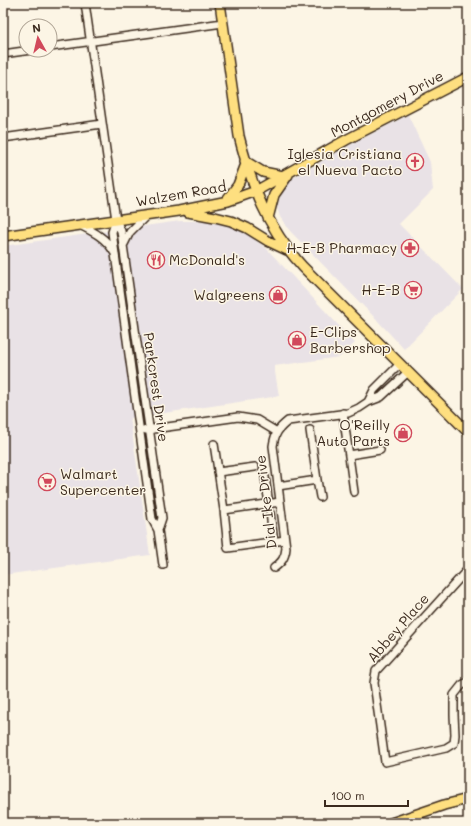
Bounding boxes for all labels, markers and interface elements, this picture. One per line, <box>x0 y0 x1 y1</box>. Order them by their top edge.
north arrow <box>18 18 58 58</box>
text: N <box>31 20 42 36</box>
street label: Montgomery Drive <box>327 66 447 141</box>
place label: Iglesia Cristiana el Nueva Pacto <box>288 144 402 179</box>
church icon: Iglesia Cristiana el Nueva Pacto <box>405 152 425 172</box>
street label: Walzem Road <box>134 176 228 211</box>
place label: H-E-B Pharmacy <box>286 238 397 257</box>
pharmacy icon: H-E-B Pharmacy <box>400 238 420 258</box>
restaurant icon: McDonald's <box>146 250 166 270</box>
place label: McDonald's <box>169 250 245 269</box>
place label: H-E-B <box>361 280 400 299</box>
supermarket icon: H-E-B <box>403 280 423 300</box>
place label: Walgreens <box>193 285 265 304</box>
shop icon: Walgreens <box>268 285 288 305</box>
place label: E-Clips Barbershop <box>310 322 391 357</box>
shop icon: E-Clips Barbershop <box>287 330 307 350</box>
street label: Parkcrest Drive <box>139 331 174 443</box>
place label: O'Reilly Auto Parts <box>316 415 390 450</box>
shop icon: O'Reilly Auto Parts <box>393 423 413 443</box>
street label: Dial Ike Drive <box>250 454 281 550</box>
place label: Walmart Supercenter <box>60 464 146 499</box>
supermarket icon: Walmart Supercenter <box>37 472 57 492</box>
street label: Abbey Place <box>362 589 433 666</box>
scale bar <box>325 782 408 808</box>
text: 100 m <box>331 787 365 803</box>

